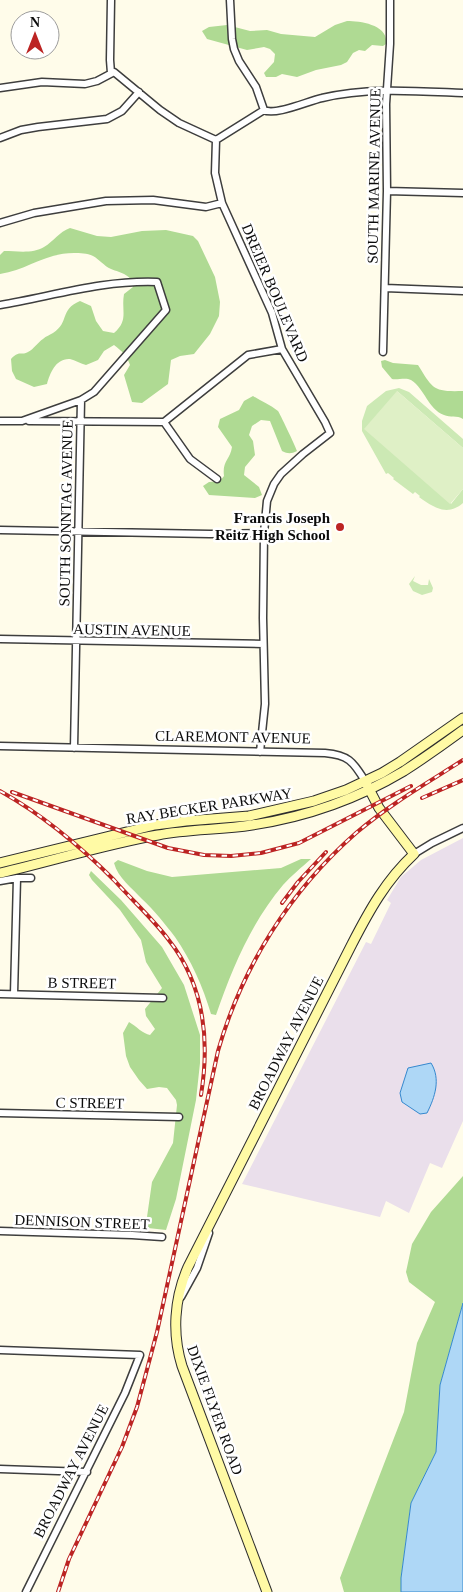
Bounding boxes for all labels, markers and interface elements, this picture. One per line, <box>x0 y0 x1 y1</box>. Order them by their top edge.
north arrow <box>10 10 60 60</box>
text: N <box>30 15 40 30</box>
street label: SOUTH MARINE AVENUE <box>364 88 384 264</box>
street label: DREIER BOULEVARD <box>239 222 311 365</box>
street label: SOUTH SONNTAG AVENUE <box>56 419 76 607</box>
place label: Francis Joseph Reitz High School <box>215 510 331 543</box>
marker: Francis Joseph Reitz High School <box>334 521 346 533</box>
street label: AUSTIN AVENUE <box>73 621 191 639</box>
street label: CLAREMONT AVENUE <box>155 728 311 746</box>
street label: RAY BECKER PARKWAY <box>125 785 293 827</box>
street label: B STREET <box>47 974 117 992</box>
street label: BROADWAY AVENUE <box>245 974 327 1112</box>
street label: C STREET <box>55 1094 125 1112</box>
street label: DENNISON STREET <box>14 1212 150 1232</box>
street label: DIXIE FLYER ROAD <box>184 1343 246 1477</box>
street label: BROADWAY AVENUE <box>30 1402 112 1540</box>

